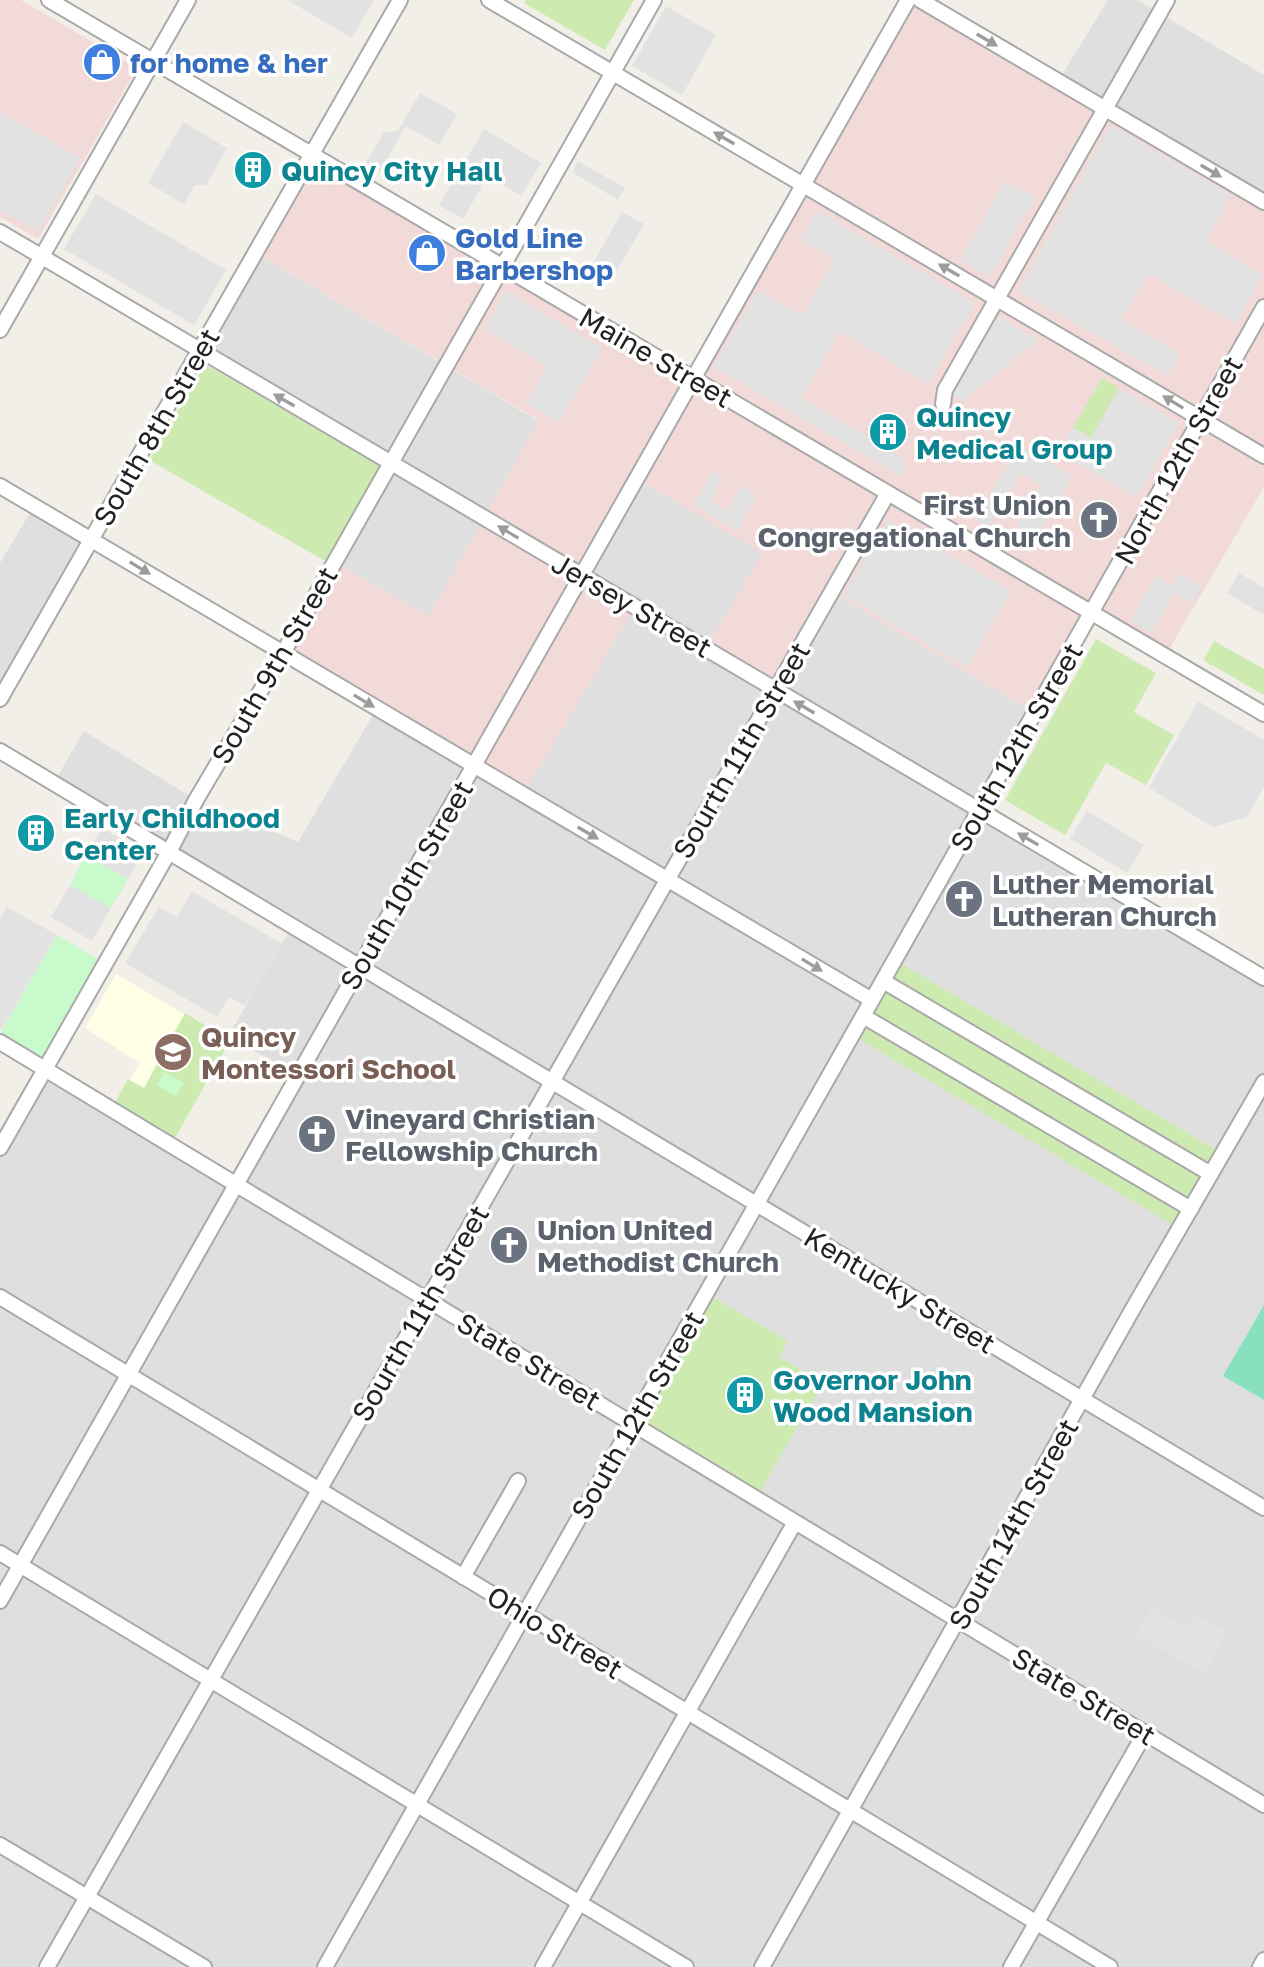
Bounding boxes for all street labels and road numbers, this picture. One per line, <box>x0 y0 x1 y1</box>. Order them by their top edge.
street label: Maine Street <box>574 300 738 414</box>
street label: South 8th Street <box>86 322 226 532</box>
street label: North 12th Street <box>1107 350 1249 570</box>
street label: Jersey Street <box>546 546 718 664</box>
street label: South 9th Street <box>204 560 344 770</box>
street label: Sourth 11th Street <box>666 636 816 864</box>
street label: South 12th Street <box>943 637 1089 857</box>
street label: South 10th Street <box>333 774 479 996</box>
street label: Sourth 11th Street <box>345 1199 495 1427</box>
street label: Kentucky Street <box>798 1220 1002 1360</box>
street label: State Street <box>451 1305 607 1417</box>
street label: South 12th Street <box>564 1305 710 1525</box>
street label: South 14th Street <box>941 1413 1085 1635</box>
street label: Ohio Street <box>481 1579 629 1685</box>
street label: State Street <box>1006 1640 1162 1752</box>

